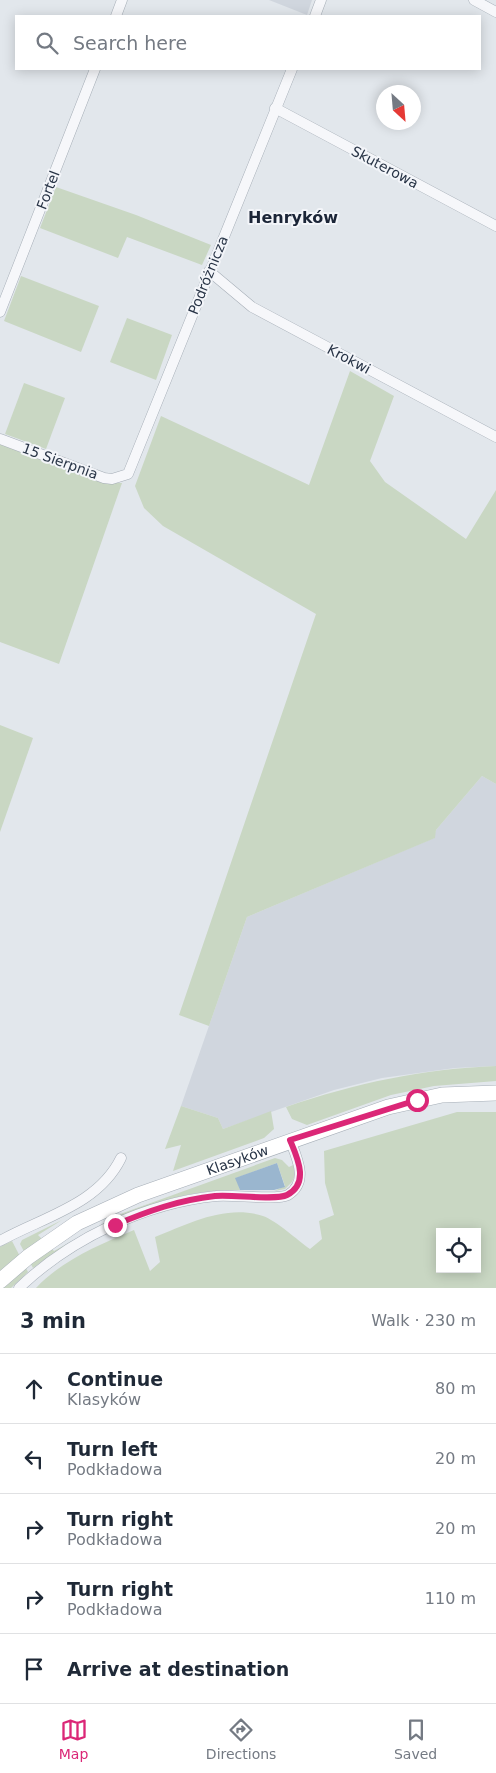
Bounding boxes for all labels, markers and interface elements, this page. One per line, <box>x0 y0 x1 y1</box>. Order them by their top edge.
search box <box>15 15 481 70</box>
icon: search <box>33 29 61 57</box>
text: Search here <box>73 32 187 54</box>
north arrow <box>376 85 421 130</box>
street label: Skuterowa <box>349 143 421 191</box>
street label: Fortel <box>33 169 63 211</box>
district label: Henryków <box>248 208 338 227</box>
street label: Podróżnicza <box>185 233 231 317</box>
street label: Krokwi <box>325 341 373 377</box>
street label: 15 Sierpnia <box>20 440 100 482</box>
route start <box>406 1089 429 1112</box>
street label: Klasyków <box>204 1142 271 1178</box>
route end <box>104 1214 127 1237</box>
map controls <box>436 1228 481 1273</box>
button: locate <box>436 1228 481 1273</box>
text: 3 min <box>20 1309 86 1333</box>
text: Walk · 230 m <box>371 1311 476 1330</box>
text: Continue <box>67 1368 163 1390</box>
icon: ahead <box>20 1375 48 1403</box>
text: 80 m <box>435 1379 476 1398</box>
text: Klasyków <box>67 1390 141 1409</box>
text: Turn left <box>67 1438 158 1460</box>
icon: left <box>20 1445 48 1473</box>
text: 20 m <box>435 1449 476 1468</box>
text: Podkładowa <box>67 1460 162 1479</box>
text: Turn right <box>67 1508 173 1530</box>
icon: right <box>20 1515 48 1543</box>
text: 20 m <box>435 1519 476 1538</box>
text: Podkładowa <box>67 1530 162 1549</box>
text: Turn right <box>67 1578 173 1600</box>
icon: right <box>20 1585 48 1613</box>
text: 110 m <box>425 1589 476 1608</box>
text: Podkładowa <box>67 1600 162 1619</box>
icon: arrive <box>20 1655 48 1683</box>
text: Arrive at destination <box>67 1658 289 1680</box>
tab: Map <box>59 1716 88 1762</box>
tab: Directions <box>206 1716 276 1762</box>
tab: Saved <box>394 1716 437 1762</box>

